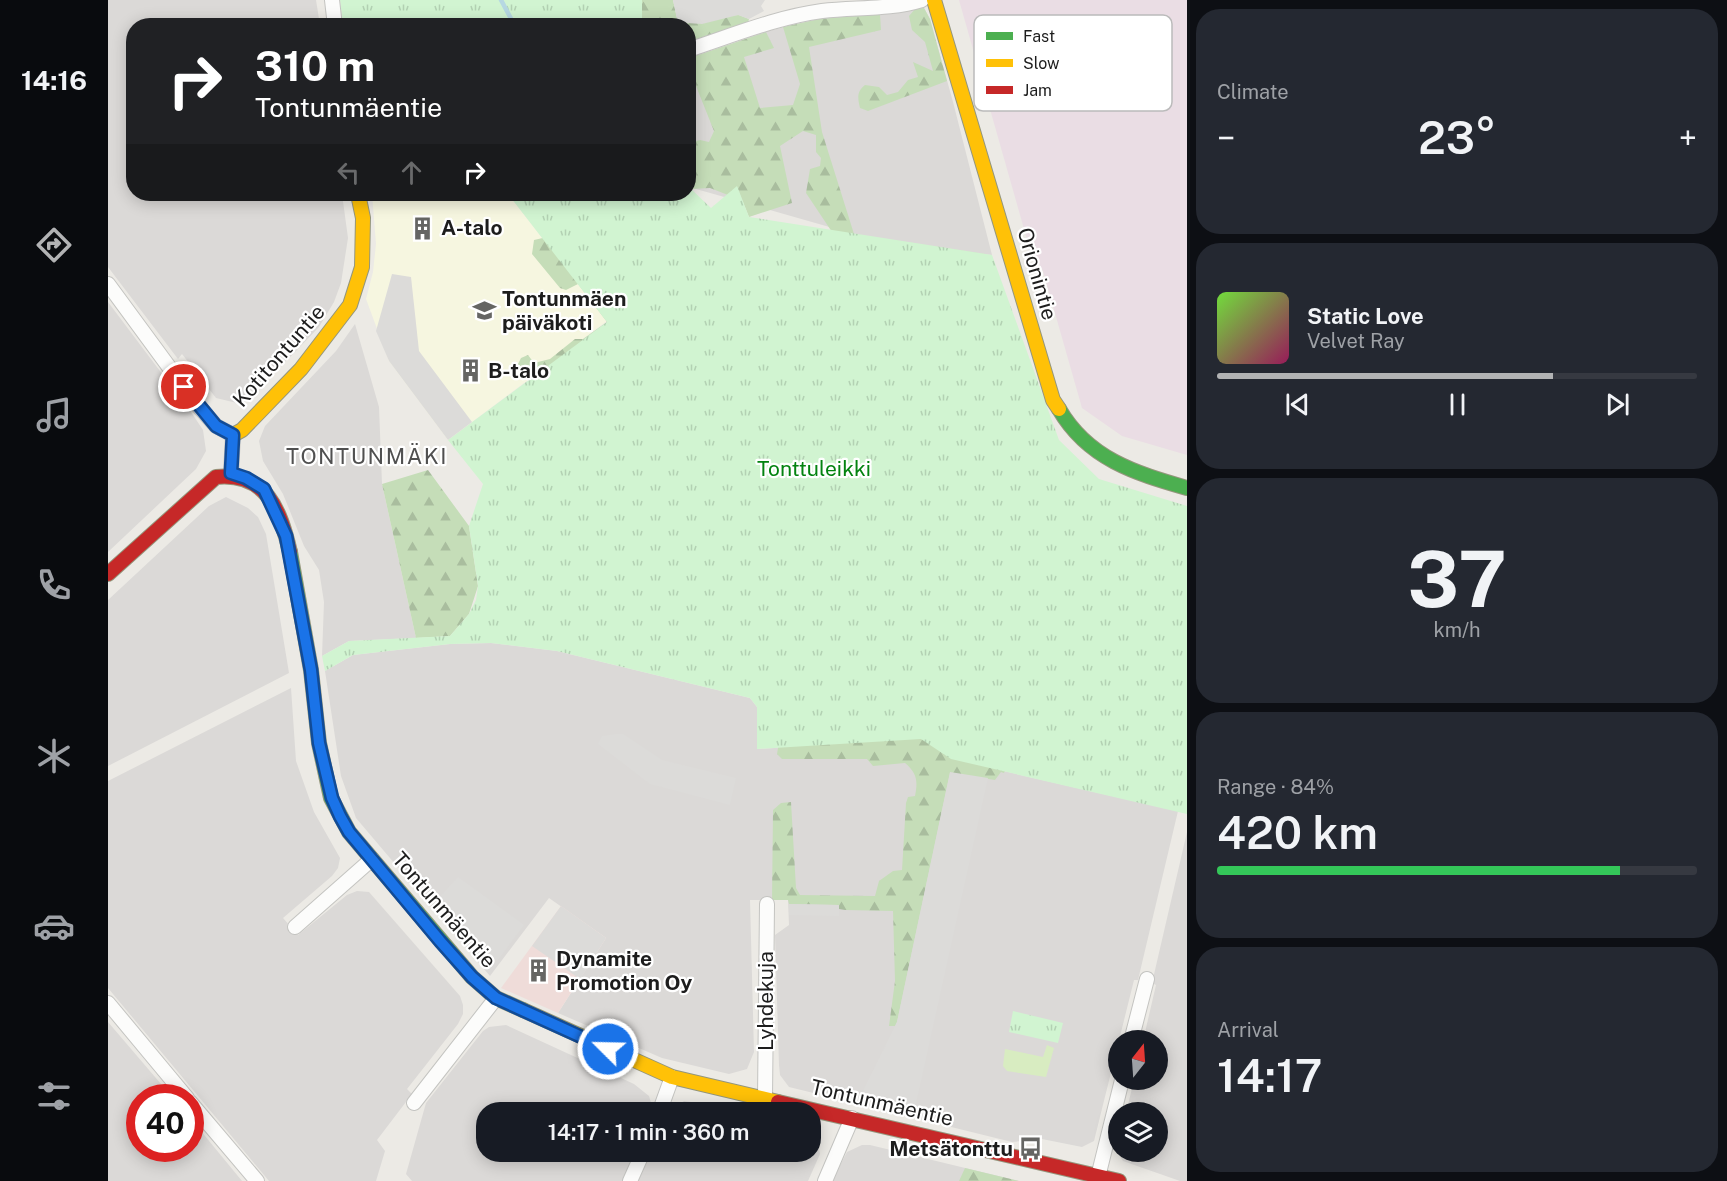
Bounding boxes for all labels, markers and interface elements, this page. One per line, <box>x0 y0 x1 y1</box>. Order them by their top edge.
legend <box>974 15 1172 111</box>
text: Fast <box>1023 27 1055 46</box>
text: 310 m <box>255 41 375 90</box>
icon: right <box>156 42 234 120</box>
text: Slow <box>1023 54 1060 73</box>
text: 14:16 <box>21 64 87 96</box>
text: Climate <box>1217 80 1289 104</box>
text: Jam <box>1023 81 1052 100</box>
text: Tontunmäentie <box>255 91 442 123</box>
text: 23° <box>1418 111 1496 164</box>
text: − <box>1217 119 1235 157</box>
text: + <box>1679 119 1697 157</box>
icon: left <box>332 156 365 189</box>
icon: ahead <box>395 156 428 189</box>
icon: right <box>458 156 491 189</box>
building icon: A-talo <box>410 215 436 241</box>
place label: A-talo <box>441 215 503 240</box>
icon: directions <box>33 224 75 266</box>
street label: Orionintie <box>1012 225 1063 323</box>
place label: Tontunmäen päiväkoti <box>502 286 626 335</box>
school or university icon: Tontunmäen päiväkoti <box>471 298 497 324</box>
street label: Kotitontuntie <box>227 299 330 412</box>
text: Static Love <box>1307 303 1424 329</box>
text: Velvet Ray <box>1307 329 1405 353</box>
building icon: B-talo <box>457 358 483 384</box>
place label: B-talo <box>488 358 549 383</box>
pin <box>158 361 209 412</box>
icon: arrive <box>167 370 200 403</box>
icon: previous <box>1281 388 1314 421</box>
icon: pause <box>1441 388 1474 421</box>
icon: next <box>1601 388 1634 421</box>
icon: music <box>33 394 75 436</box>
district label: TONTUNMÄKI <box>286 442 448 469</box>
park label: Tonttuleikki <box>757 456 871 481</box>
text: 37 <box>1407 533 1507 625</box>
icon: phone <box>33 564 75 606</box>
text: km/h <box>1433 618 1481 642</box>
icon: climate <box>33 735 75 777</box>
text: Range · 84% <box>1217 775 1334 799</box>
text: 420 km <box>1217 806 1378 859</box>
street label: Tontunmäentie <box>387 847 502 973</box>
icon: car <box>33 905 75 947</box>
place label: Dynamite Promotion Oy <box>556 946 693 995</box>
street label: Lyhdekuja <box>753 951 778 1051</box>
building icon: Dynamite Promotion Oy <box>525 958 551 984</box>
position arrow <box>576 1017 640 1081</box>
text: Arrival <box>1217 1018 1279 1042</box>
north arrow <box>1108 1030 1168 1090</box>
map controls <box>1108 1030 1168 1162</box>
text: 14:17 <box>1217 1049 1323 1102</box>
street label: Tontunmäentie <box>808 1074 956 1131</box>
icon: filters <box>33 1075 75 1117</box>
speed limit sign: 40 <box>126 1084 204 1162</box>
button: layers <box>1108 1102 1168 1162</box>
text: 14:17 · 1 min · 360 m <box>548 1119 749 1145</box>
place label: Metsätonttu <box>889 1136 1013 1161</box>
bus stop icon: Metsätonttu <box>1018 1136 1044 1162</box>

